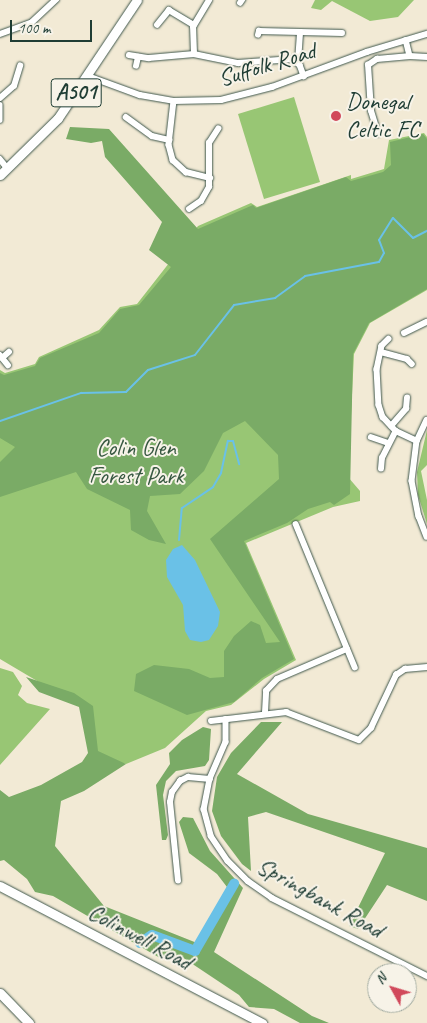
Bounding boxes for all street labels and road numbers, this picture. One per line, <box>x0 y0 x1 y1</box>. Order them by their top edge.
street label: Suffolk Road <box>215 37 319 93</box>
road number: A501 <box>50 74 102 112</box>
street label: Springbank Road <box>252 852 388 944</box>
street label: Colinwell Road <box>83 898 197 976</box>

